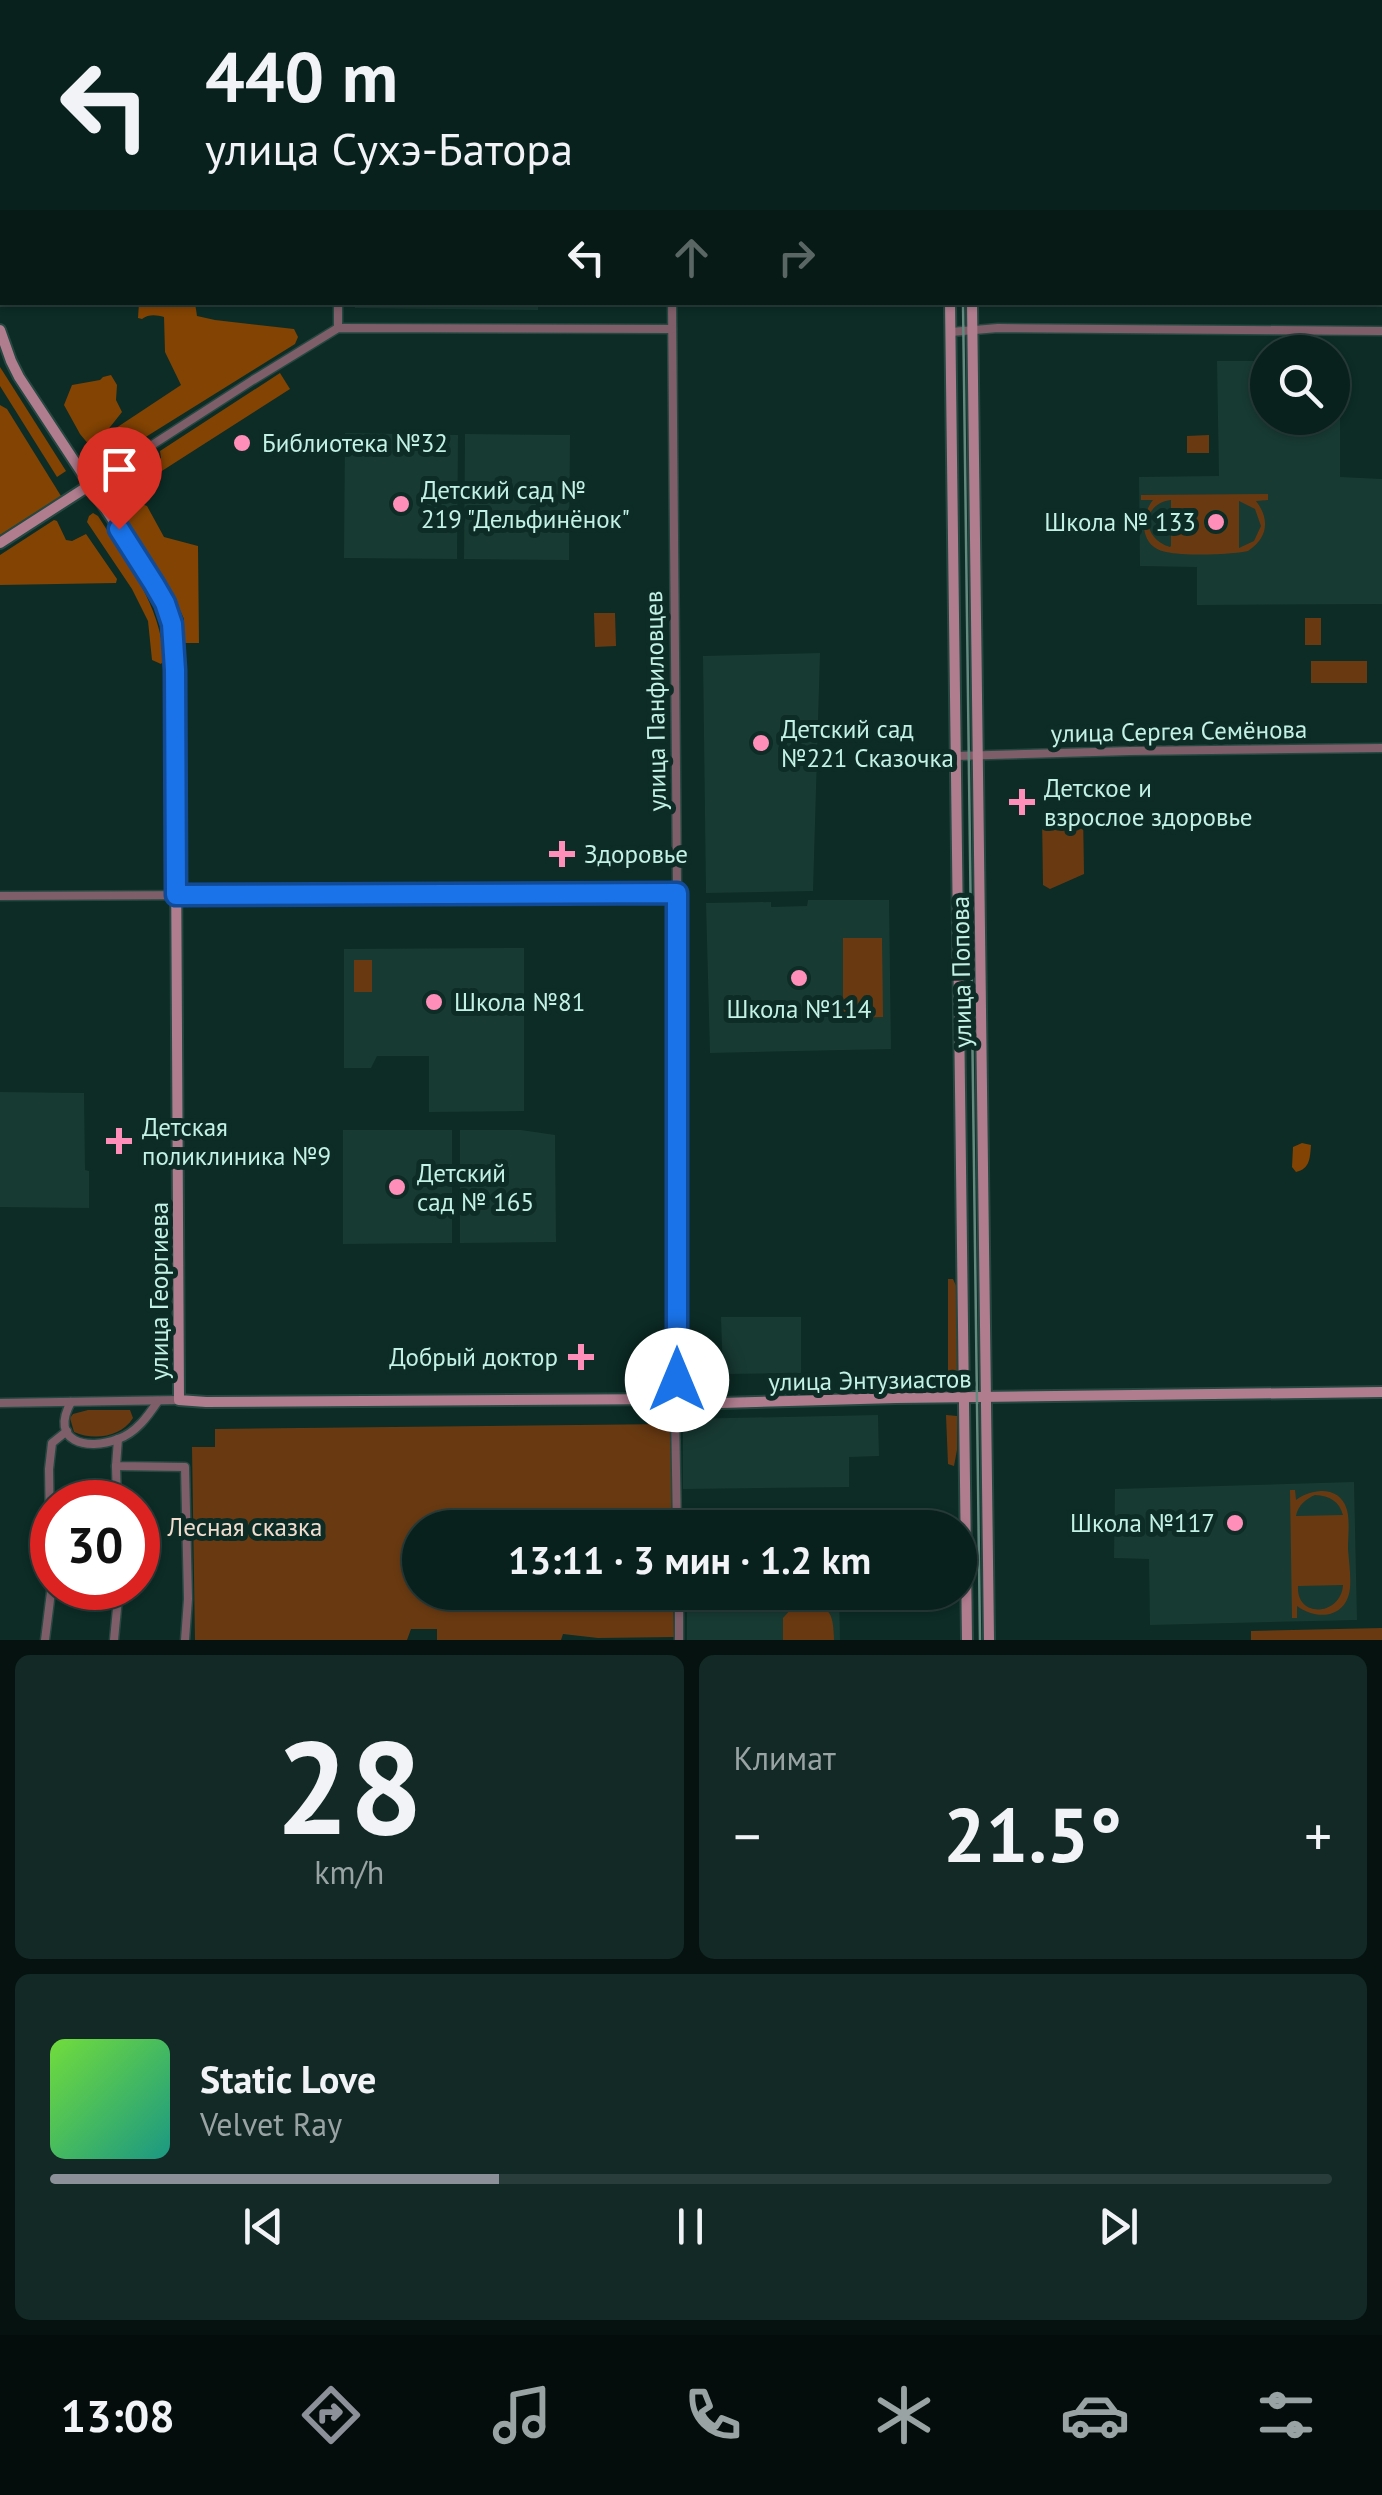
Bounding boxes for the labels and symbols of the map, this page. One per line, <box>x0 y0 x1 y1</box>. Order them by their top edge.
pin <box>77 427 162 530</box>
place label: Библиотека №32 <box>262 427 448 459</box>
marker: Библиотека №32 <box>231 432 253 454</box>
place label: Детский сад № 219 "Дельфинёнок" <box>421 474 630 535</box>
marker: Детский сад № 219 "Дельфинёнок" <box>390 493 412 515</box>
place label: Школа № 133 <box>1044 506 1196 538</box>
marker: Школа № 133 <box>1205 511 1227 533</box>
street label: улица Панфиловцев <box>637 590 673 812</box>
place label: Детский сад №221 Сказочка <box>781 713 954 774</box>
street label: улица Сергея Семёнова <box>1050 713 1308 749</box>
marker: Детский сад №221 Сказочка <box>750 732 772 754</box>
place label: Детское и взрослое здоровье <box>1044 772 1252 833</box>
marker: Детское и взрослое здоровье <box>1009 789 1035 815</box>
place label: Здоровье <box>584 838 688 870</box>
marker: Здоровье <box>549 841 575 867</box>
street label: улица Попова <box>944 896 978 1048</box>
marker: Школа №114 <box>788 967 810 989</box>
place label: Школа №81 <box>454 986 585 1018</box>
marker: Школа №81 <box>423 991 445 1013</box>
place label: Школа №114 <box>727 993 872 1025</box>
place label: Детская поликлиника №9 <box>142 1111 331 1172</box>
marker: Детская поликлиника №9 <box>106 1128 132 1154</box>
place label: Детский сад № 165 <box>417 1157 534 1218</box>
marker: Детский сад № 165 <box>386 1176 408 1198</box>
street label: улица Георгиева <box>143 1202 175 1380</box>
position arrow <box>625 1328 729 1432</box>
place label: Добрый доктор <box>389 1341 558 1373</box>
marker: Добрый доктор <box>568 1344 594 1370</box>
street label: улица Энтузиастов <box>768 1362 972 1398</box>
speed limit sign: 30 <box>30 1480 160 1610</box>
place label: Школа №117 <box>1070 1507 1215 1539</box>
park label: Лесная сказка <box>167 1511 322 1543</box>
marker: Школа №117 <box>1224 1512 1246 1534</box>

